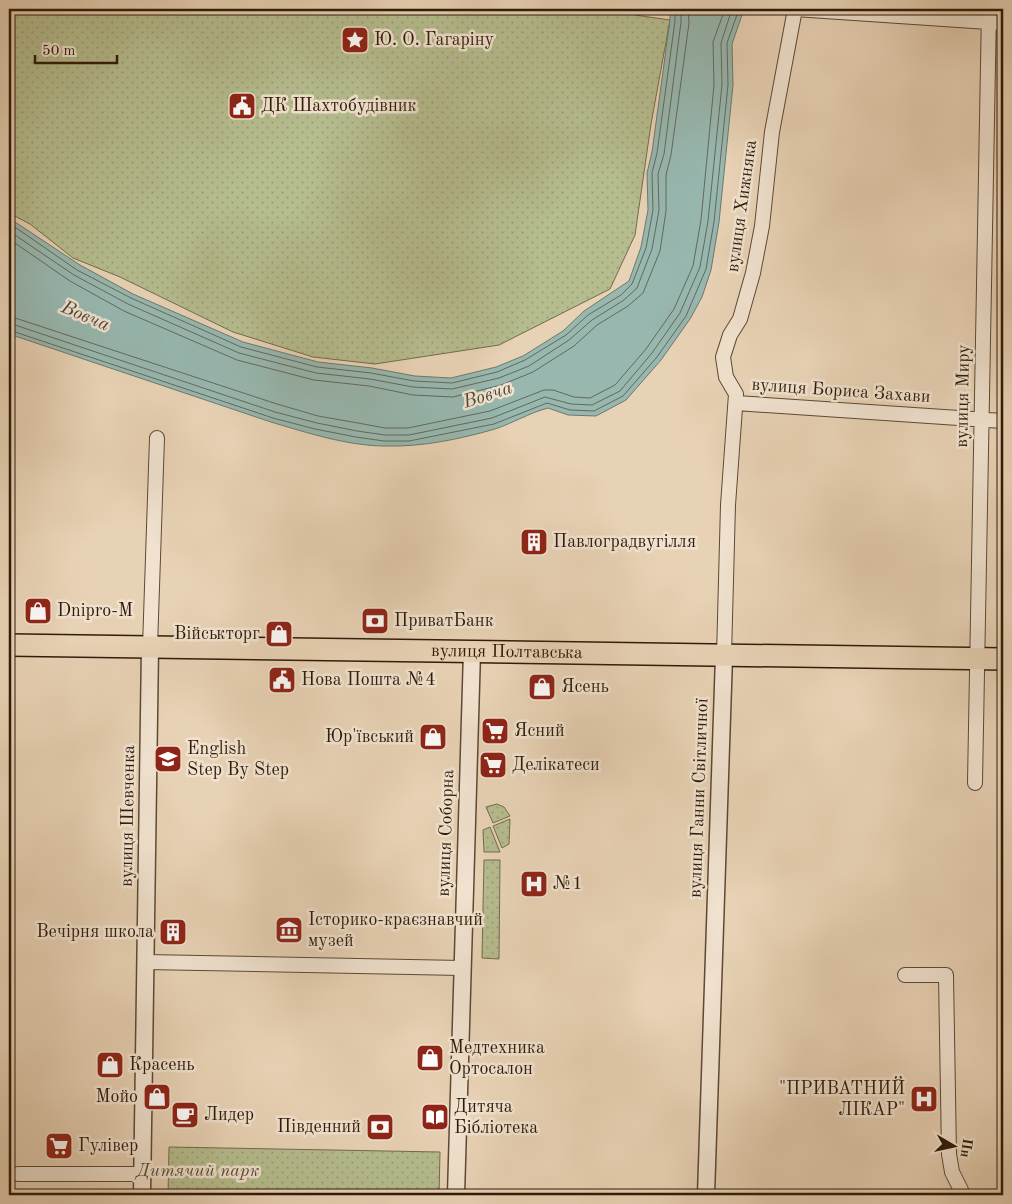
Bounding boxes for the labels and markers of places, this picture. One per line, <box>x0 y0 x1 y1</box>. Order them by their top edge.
place icon: Ю. О. Гагаріну <box>340 25 370 55</box>
place label: Ю. О. Гагаріну <box>374 31 495 49</box>
public building icon: ДК Шахтобудівник <box>227 91 257 121</box>
place label: ДК Шахтобудівник <box>261 97 417 115</box>
building icon: Павлоградвугілля <box>519 527 549 557</box>
place label: Павлоградвугілля <box>553 533 696 551</box>
shop icon: Dnipro-M <box>23 596 53 626</box>
place label: Dnipro-M <box>57 602 133 620</box>
bank icon: ПриватБанк <box>360 606 390 636</box>
place label: ПриватБанк <box>394 612 494 630</box>
shop icon: Військторг <box>264 619 294 649</box>
place label: Військторг <box>174 625 260 643</box>
public building icon: Нова Пошта №4 <box>267 665 297 695</box>
place label: Нова Пошта №4 <box>301 671 436 689</box>
shop icon: Ясень <box>527 672 557 702</box>
place label: Ясень <box>561 678 609 696</box>
supermarket icon: Ясний <box>480 716 510 746</box>
shop icon: Юр'ївський <box>418 722 448 752</box>
place label: Ясний <box>514 722 565 740</box>
place label: Юр'ївський <box>325 728 414 746</box>
place label: English Step By Step <box>187 740 289 779</box>
school or university icon: English Step By Step <box>153 744 183 774</box>
supermarket icon: Делiкатеси <box>478 750 508 780</box>
place label: Делiкатеси <box>512 756 600 774</box>
hospital icon: №1 <box>519 869 549 899</box>
place label: №1 <box>553 875 583 893</box>
place label: Історико-краєзнавчий музей <box>308 911 483 950</box>
museum icon: Історико-краєзнавчий музей <box>274 915 304 945</box>
building icon: Вечірня школа <box>158 917 188 947</box>
place label: Вечірня школа <box>36 923 154 941</box>
place label: Медтехника Ортосалон <box>449 1039 545 1078</box>
shop icon: Медтехника Ортосалон <box>415 1043 445 1073</box>
shop icon: Красень <box>95 1050 125 1080</box>
place label: Красень <box>129 1056 195 1074</box>
place label: "ПРИВАТНИЙ ЛІКАР" <box>779 1076 905 1119</box>
shop icon: Мойо <box>142 1082 172 1112</box>
hospital icon: "ПРИВАТНИЙ ЛІКАР" <box>909 1084 939 1114</box>
place label: Мойо <box>95 1088 138 1106</box>
place label: Дитяча Бiблiотека <box>454 1098 538 1137</box>
cafe icon: Лидер <box>170 1100 200 1130</box>
library icon: Дитяча Бiблiотека <box>420 1102 450 1132</box>
place label: Лидер <box>204 1106 254 1124</box>
bank icon: Пiвденний <box>365 1112 395 1142</box>
place label: Пiвденний <box>277 1118 361 1136</box>
supermarket icon: Гулівер <box>44 1131 74 1161</box>
place label: Гулівер <box>78 1137 138 1155</box>

